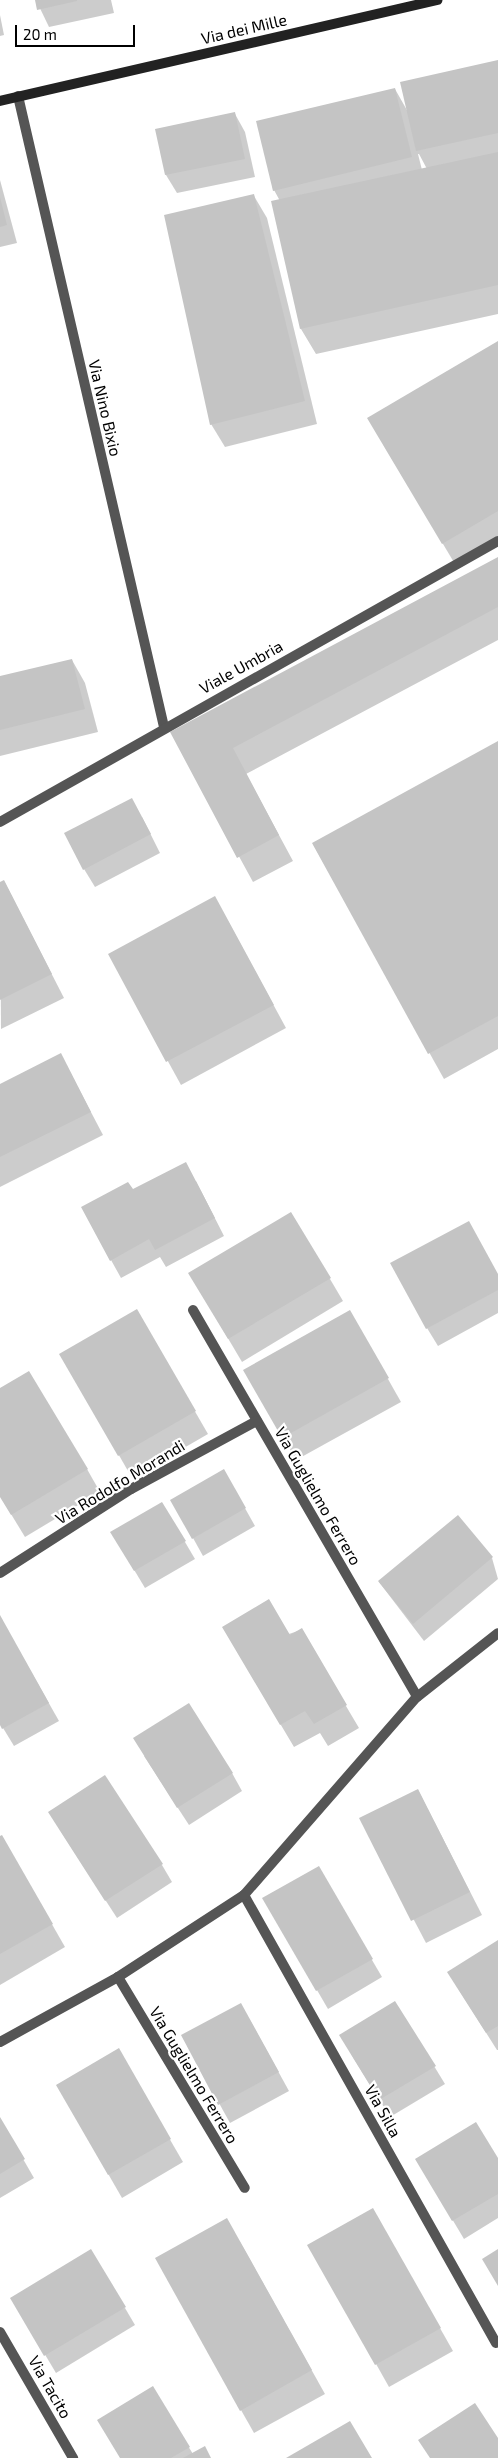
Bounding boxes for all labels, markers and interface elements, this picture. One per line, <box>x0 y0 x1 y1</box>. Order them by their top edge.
street label: Via dei Mille <box>199 10 289 48</box>
scale bar <box>18 15 138 47</box>
text: 20 m <box>23 25 57 43</box>
street label: Via Nino Bixio <box>85 358 125 458</box>
street label: Viale Umbria <box>196 636 286 698</box>
street label: Via Guglielmo Ferrero <box>271 1423 365 1569</box>
street label: Via Rodolfo Morandi <box>52 1436 188 1528</box>
street label: Via Guglielmo Ferrero <box>146 2003 242 2147</box>
street label: Via Silla <box>361 2081 405 2141</box>
street label: Via Tacito <box>24 2352 76 2422</box>

